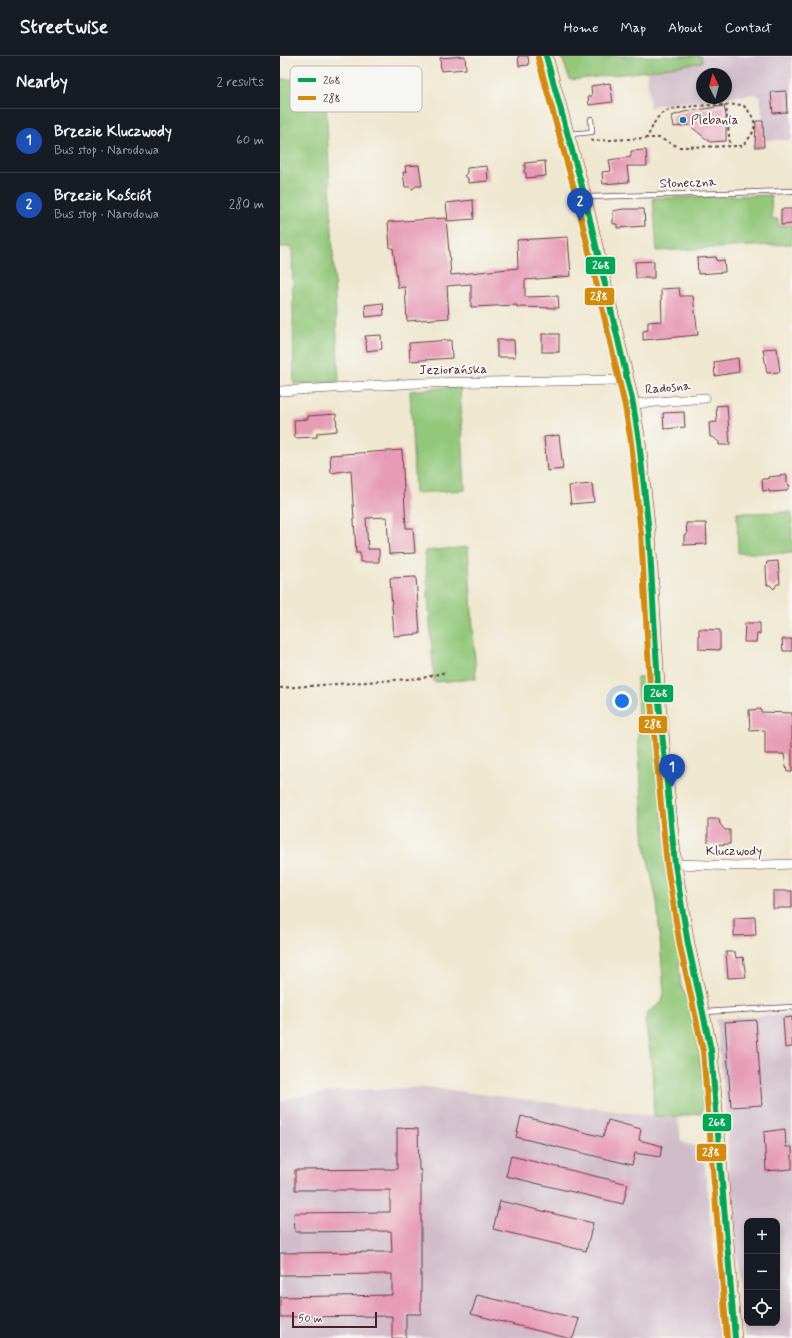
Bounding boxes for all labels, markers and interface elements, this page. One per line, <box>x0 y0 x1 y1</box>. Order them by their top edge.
text: Streetwise <box>20 15 108 40</box>
text: Home <box>564 19 598 37</box>
text: Map <box>620 19 646 37</box>
text: About <box>668 19 703 37</box>
text: Contact <box>725 19 772 37</box>
legend <box>290 66 422 112</box>
north arrow <box>696 68 732 104</box>
text: Nearby <box>16 71 68 93</box>
text: 2 results <box>217 74 264 91</box>
text: 268 <box>323 74 340 88</box>
text: 288 <box>323 92 340 106</box>
place label: Plebania <box>691 112 739 129</box>
marker: Plebania <box>678 115 688 125</box>
text: Brzezie Kluczwody <box>54 122 172 142</box>
text: 1 <box>26 132 32 149</box>
text: 60 m <box>236 132 264 149</box>
text: Bus stop · Narodowa <box>54 142 159 159</box>
street label: Słoneczna <box>659 174 717 192</box>
text: Brzezie Kościół <box>54 186 151 206</box>
pin: 2 <box>567 188 593 221</box>
text: 2 <box>26 196 32 213</box>
text: 280 m <box>229 196 264 213</box>
text: Bus stop · Narodowa <box>54 206 159 223</box>
line badge: 268 <box>585 256 616 275</box>
text: 268 <box>592 259 610 273</box>
line badge: 288 <box>584 287 615 306</box>
text: 288 <box>590 290 608 304</box>
street label: Jeziorańska <box>419 361 487 379</box>
street label: Radosna <box>644 378 692 398</box>
line badge: 268 <box>643 684 674 703</box>
text: 268 <box>650 687 668 701</box>
your location <box>612 691 632 711</box>
line badge: 288 <box>638 715 668 734</box>
text: 288 <box>644 718 662 732</box>
pin: 1 <box>659 754 685 787</box>
street label: Kluczwody <box>706 843 762 860</box>
line badge: 268 <box>702 1113 732 1132</box>
text: 268 <box>708 1116 726 1130</box>
line badge: 288 <box>696 1143 727 1162</box>
text: 288 <box>702 1146 720 1160</box>
map controls <box>744 1218 780 1326</box>
button: + <box>744 1218 780 1254</box>
button: − <box>744 1254 780 1290</box>
button: locate <box>744 1290 780 1326</box>
scale bar <box>292 1310 377 1329</box>
text: 50 m <box>298 1312 323 1326</box>

